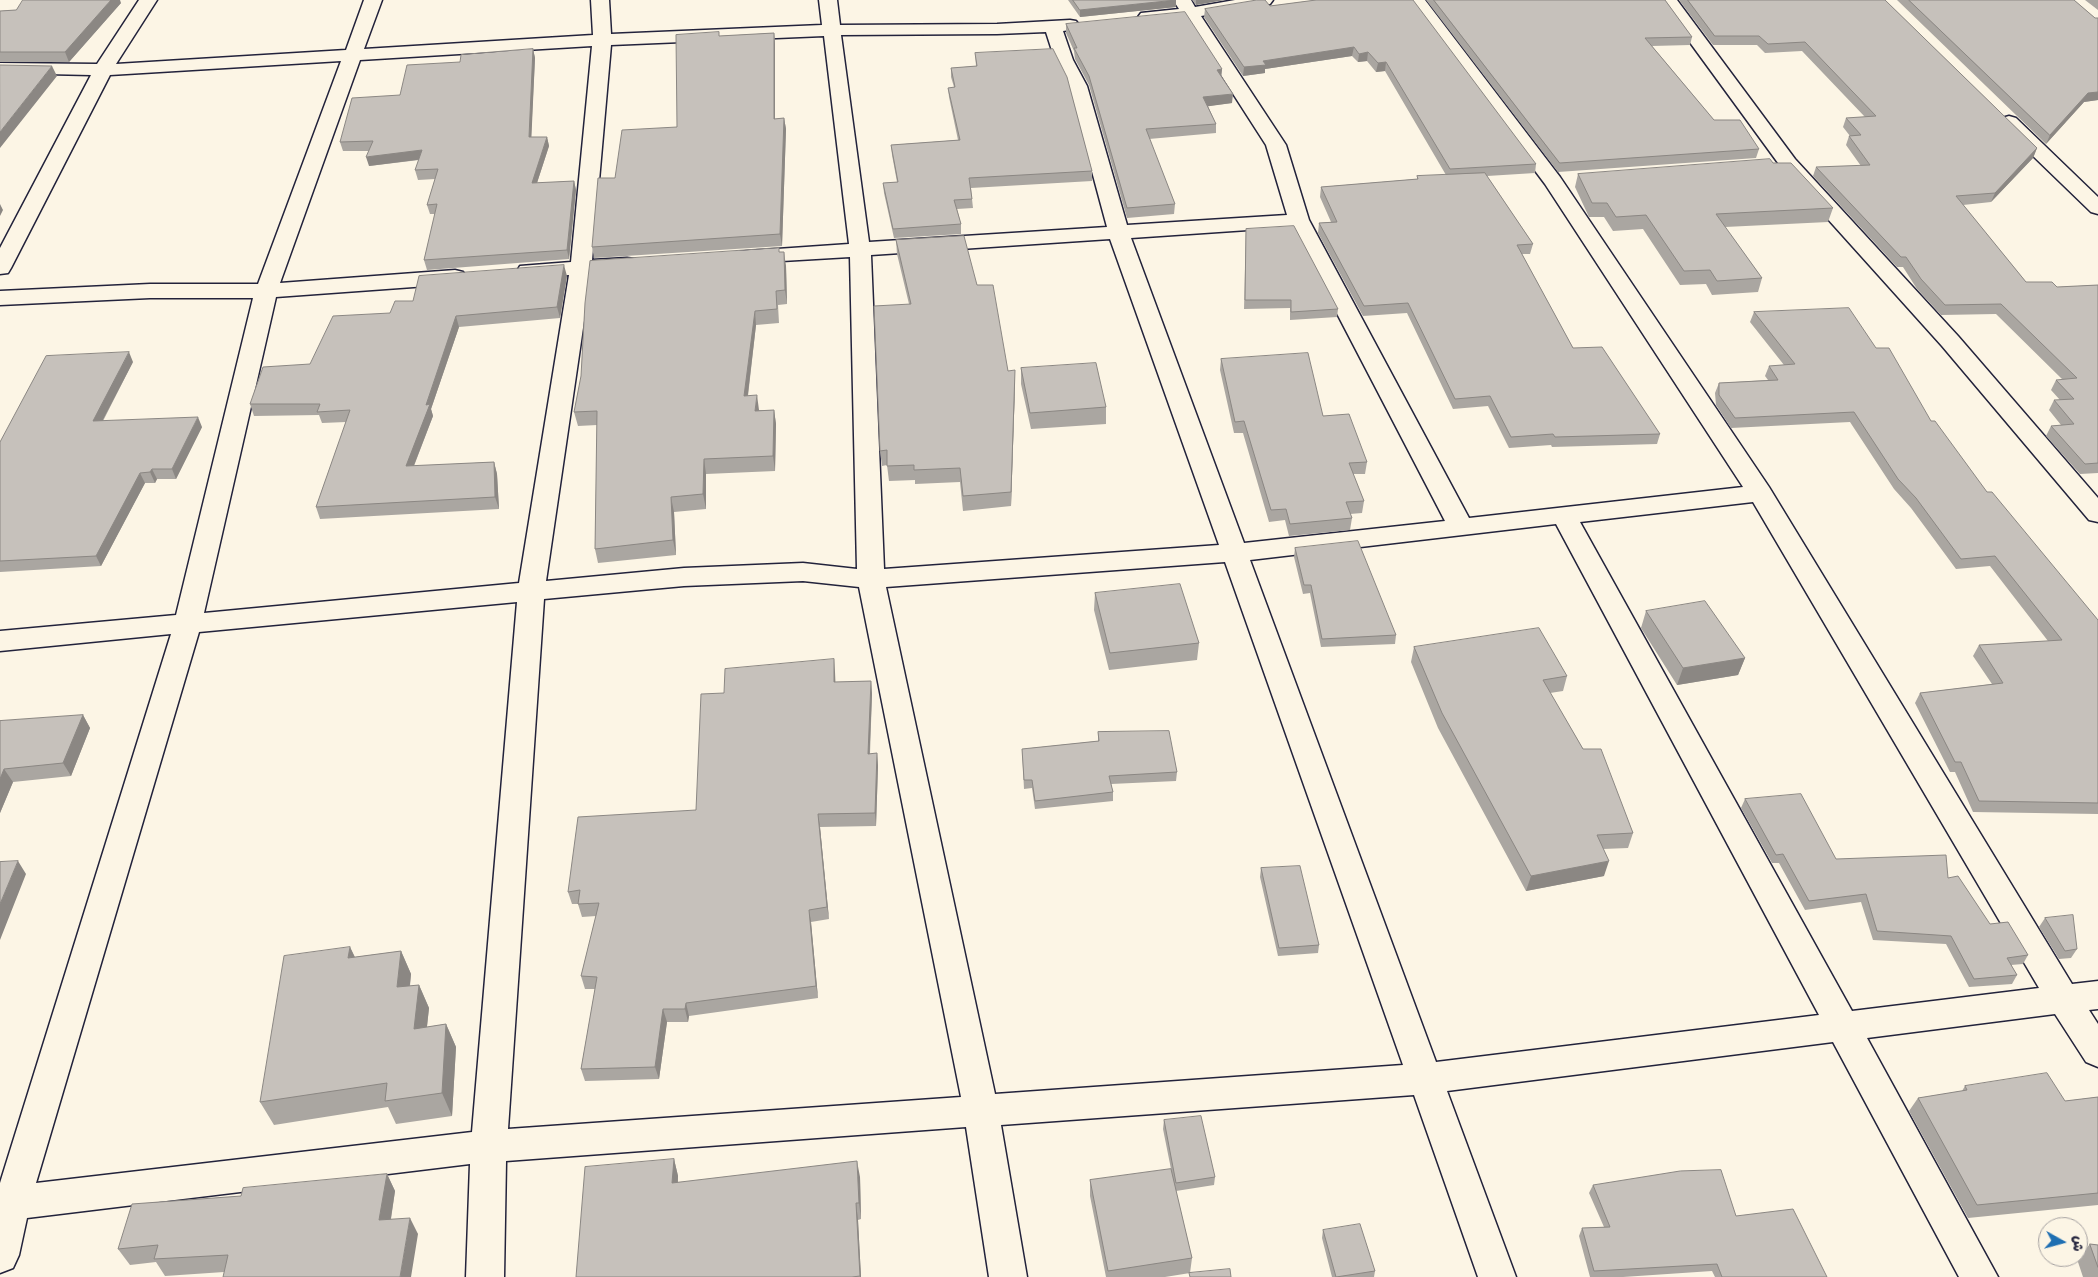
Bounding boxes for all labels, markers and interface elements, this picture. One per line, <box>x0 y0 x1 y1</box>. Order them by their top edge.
north arrow <box>2038 1217 2088 1267</box>
text: ش <box>2066 1235 2088 1253</box>

